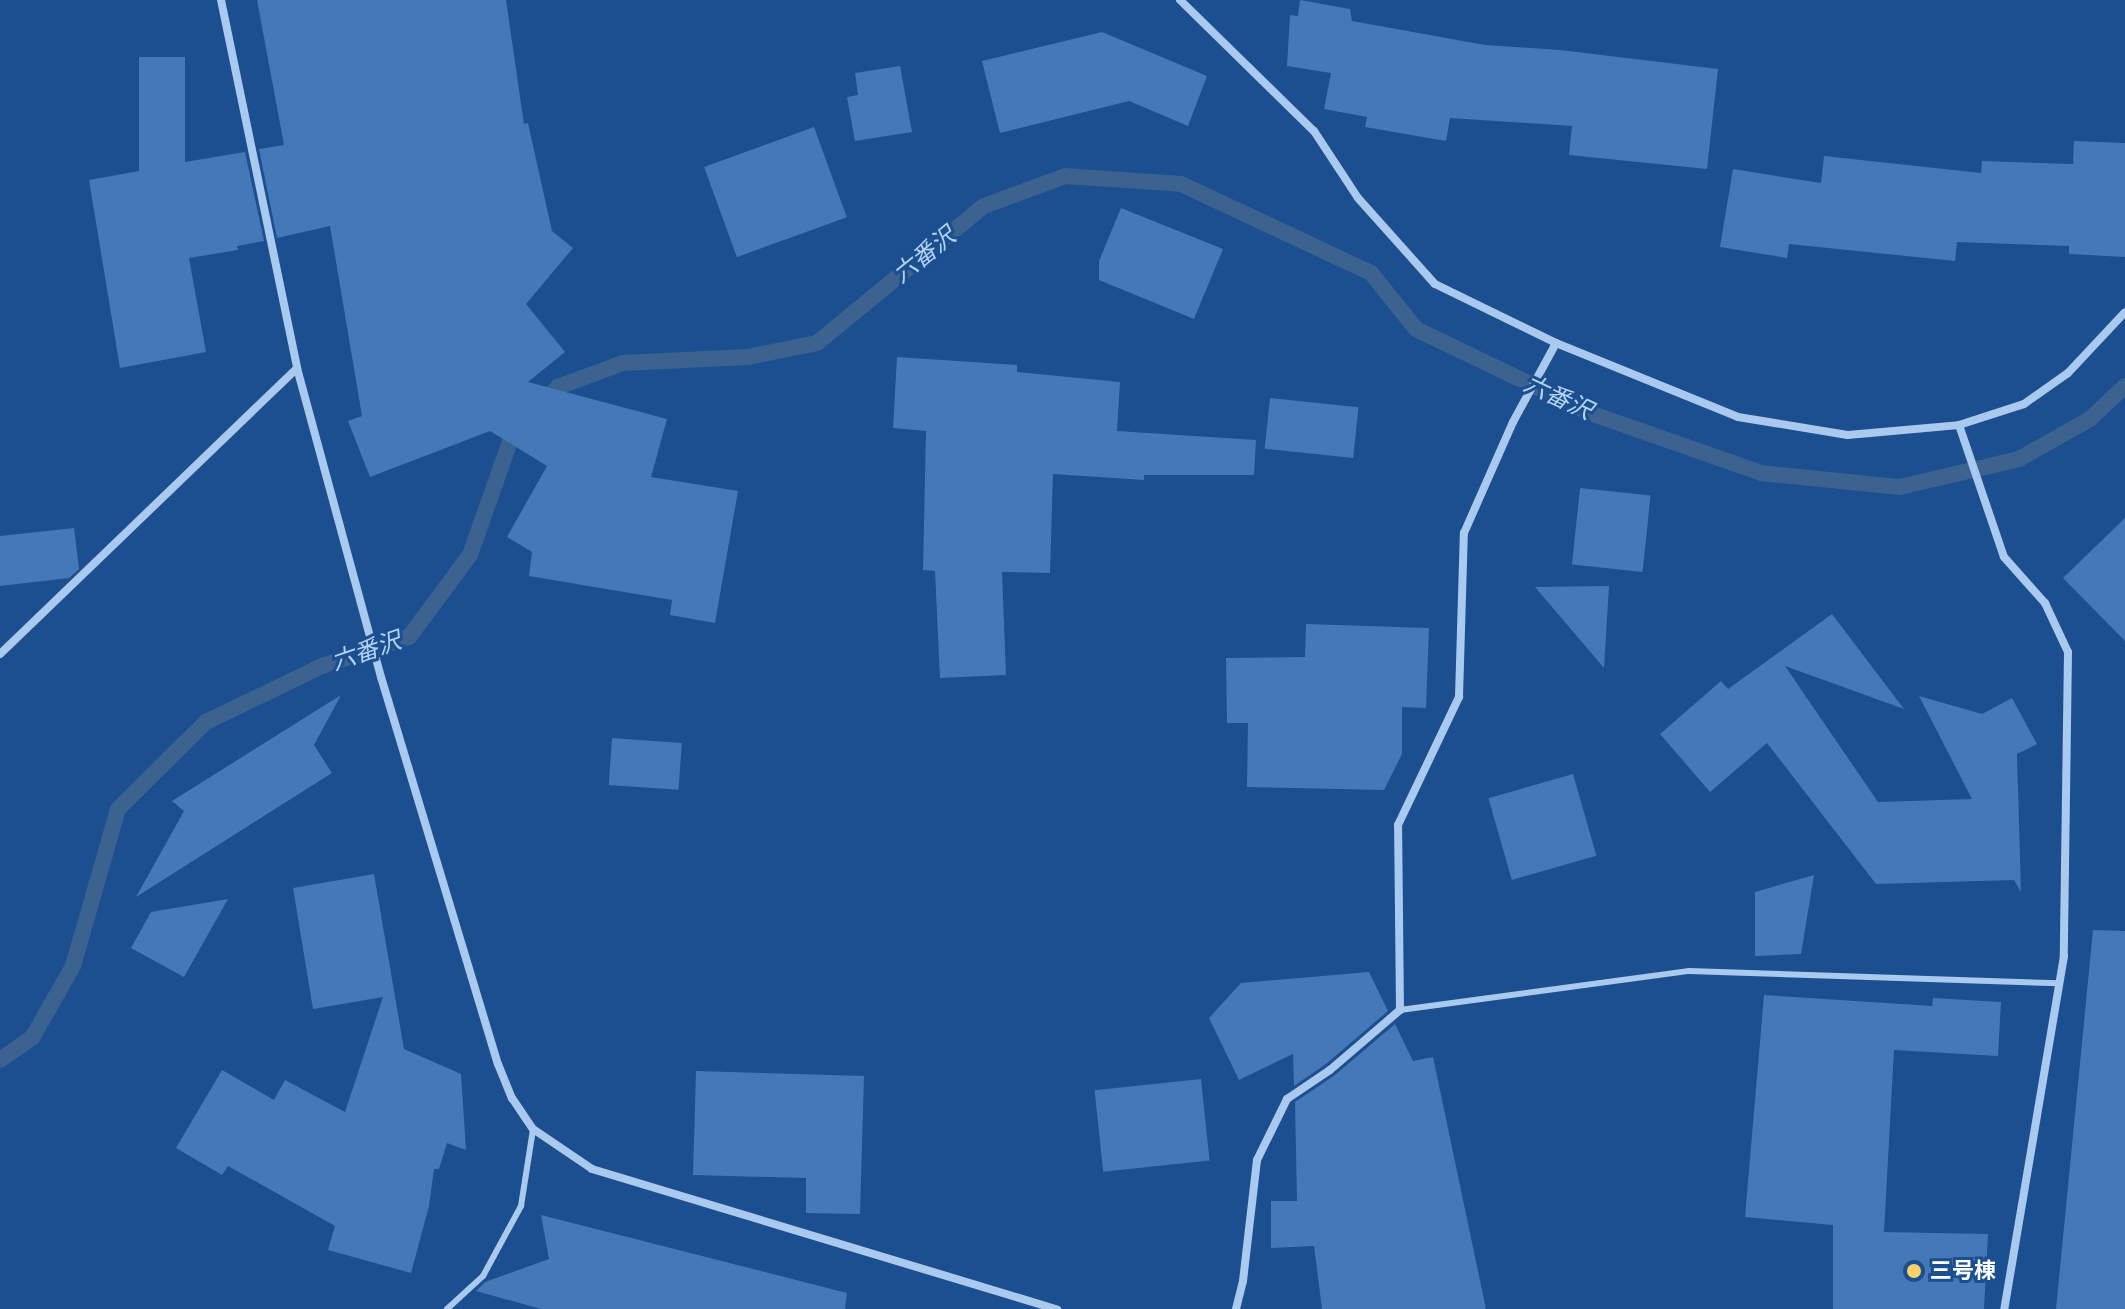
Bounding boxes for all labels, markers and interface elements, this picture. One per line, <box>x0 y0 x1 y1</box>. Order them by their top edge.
water label: 六番沢 <box>887 221 961 289</box>
water label: 六番沢 <box>1519 369 1597 425</box>
water label: 六番沢 <box>327 626 405 676</box>
place label: 三号棟 <box>1930 1258 1996 1284</box>
marker: 三号棟 <box>1905 1262 1923 1280</box>

